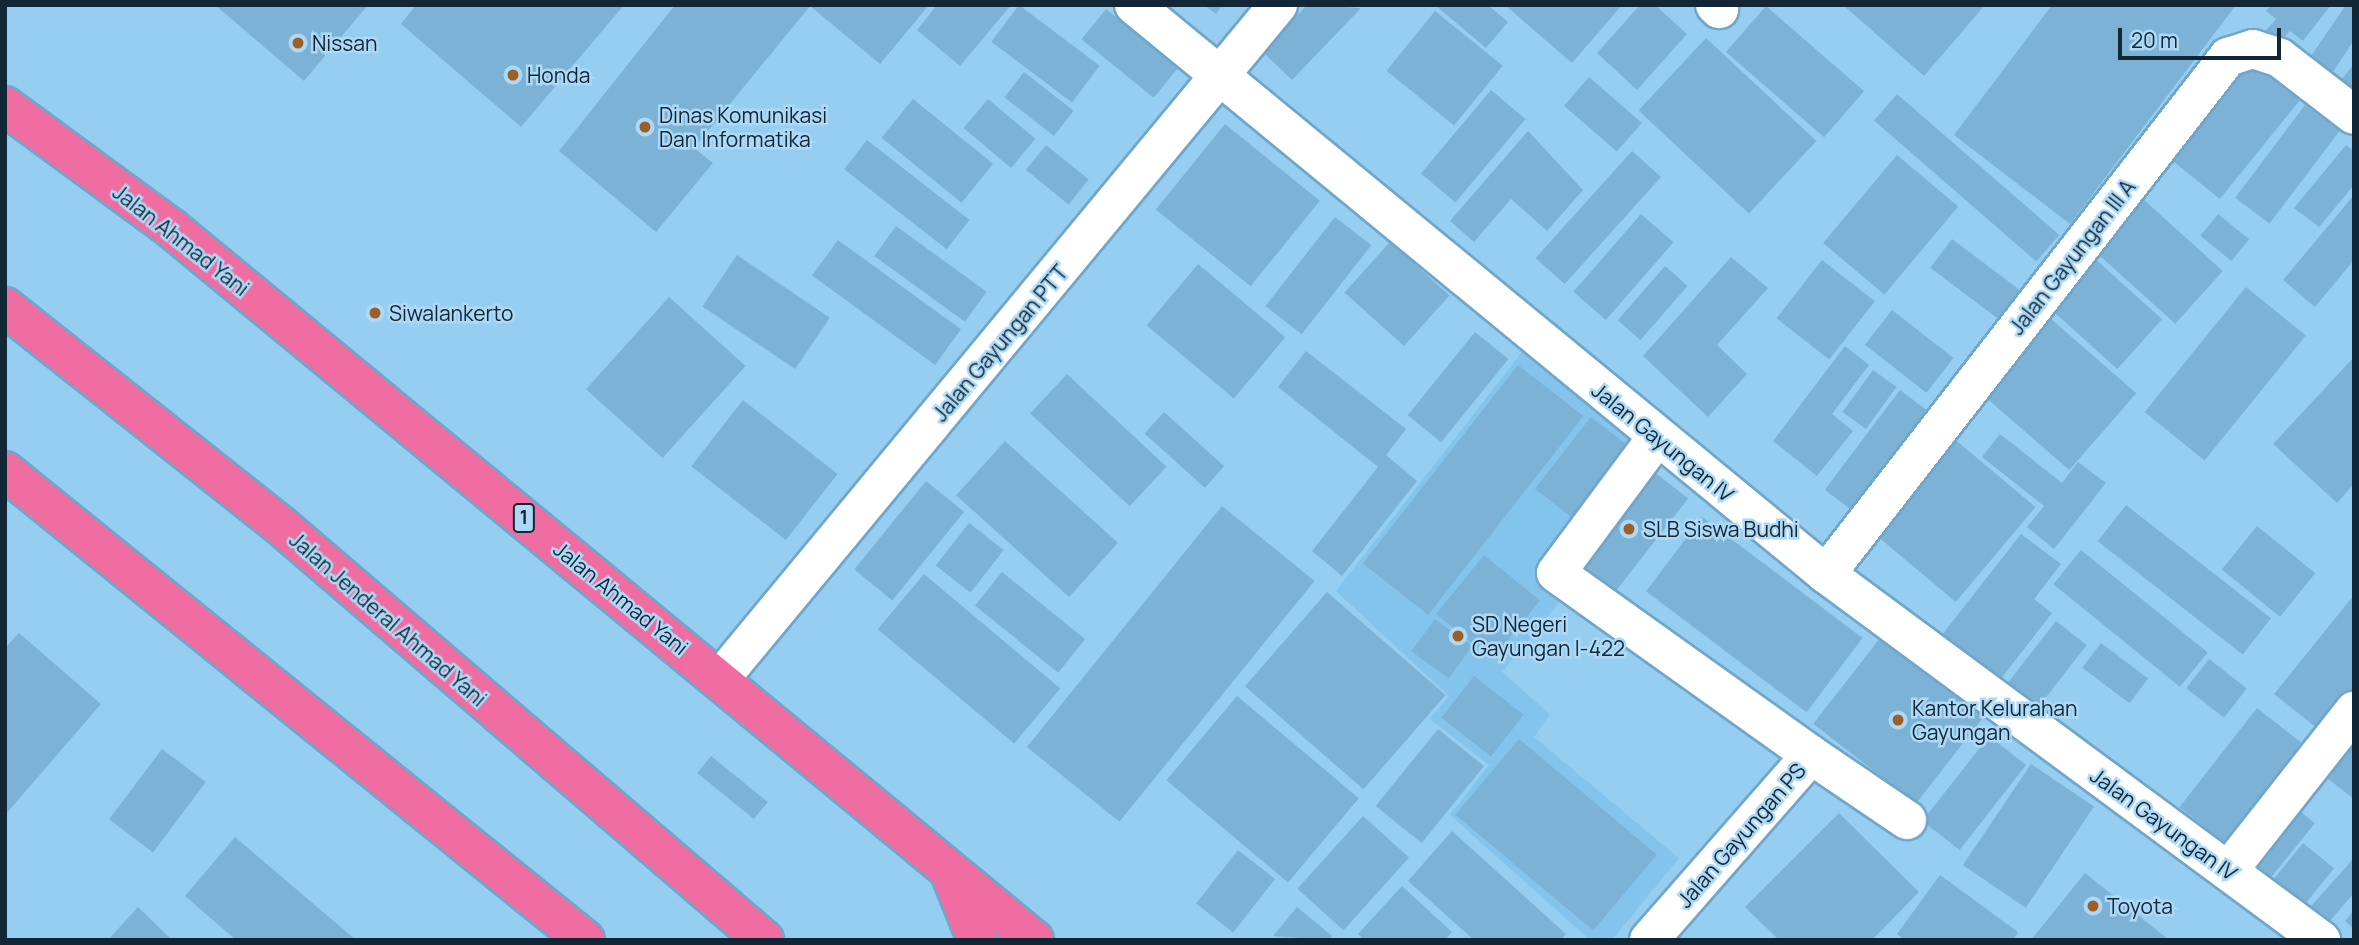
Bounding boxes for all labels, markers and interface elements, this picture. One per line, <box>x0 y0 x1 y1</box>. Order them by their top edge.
scale bar <box>2121 14 2284 58</box>
text: 20 m <box>2131 26 2178 54</box>
place label: Nissan <box>312 30 377 56</box>
marker: Nissan <box>290 35 306 51</box>
place label: Honda <box>527 62 590 88</box>
marker: Honda <box>505 67 521 83</box>
place label: Dinas Komunikasi Dan Informatika <box>659 102 827 152</box>
marker: Dinas Komunikasi Dan Informatika <box>637 119 653 135</box>
street label: Jalan Gayungan III A <box>2004 175 2140 339</box>
street label: Jalan Ahmad Yani <box>108 179 254 301</box>
street label: Jalan Gayungan PTT <box>927 260 1073 426</box>
place label: Siwalankerto <box>389 300 514 326</box>
marker: Siwalankerto <box>367 305 383 321</box>
street label: Jalan Gayungan IV <box>1587 377 1739 507</box>
road number: 1 <box>512 503 536 534</box>
place label: SLB Siswa Budhi <box>1643 516 1799 542</box>
marker: SLB Siswa Budhi <box>1621 521 1637 537</box>
street label: Jalan Jenderal Ahmad Yani <box>285 527 491 711</box>
street label: Jalan Ahmad Yani <box>549 536 693 660</box>
place label: SD Negeri Gayungan I-422 <box>1472 611 1625 661</box>
marker: SD Negeri Gayungan I-422 <box>1450 628 1466 644</box>
place label: Kantor Kelurahan Gayungan <box>1912 695 2077 745</box>
marker: Kantor Kelurahan Gayungan <box>1890 712 1906 728</box>
street label: Jalan Gayungan PS <box>1671 758 1811 912</box>
street label: Jalan Gayungan IV <box>2086 762 2242 886</box>
place label: Toyota <box>2107 893 2173 919</box>
marker: Toyota <box>2085 898 2101 914</box>

